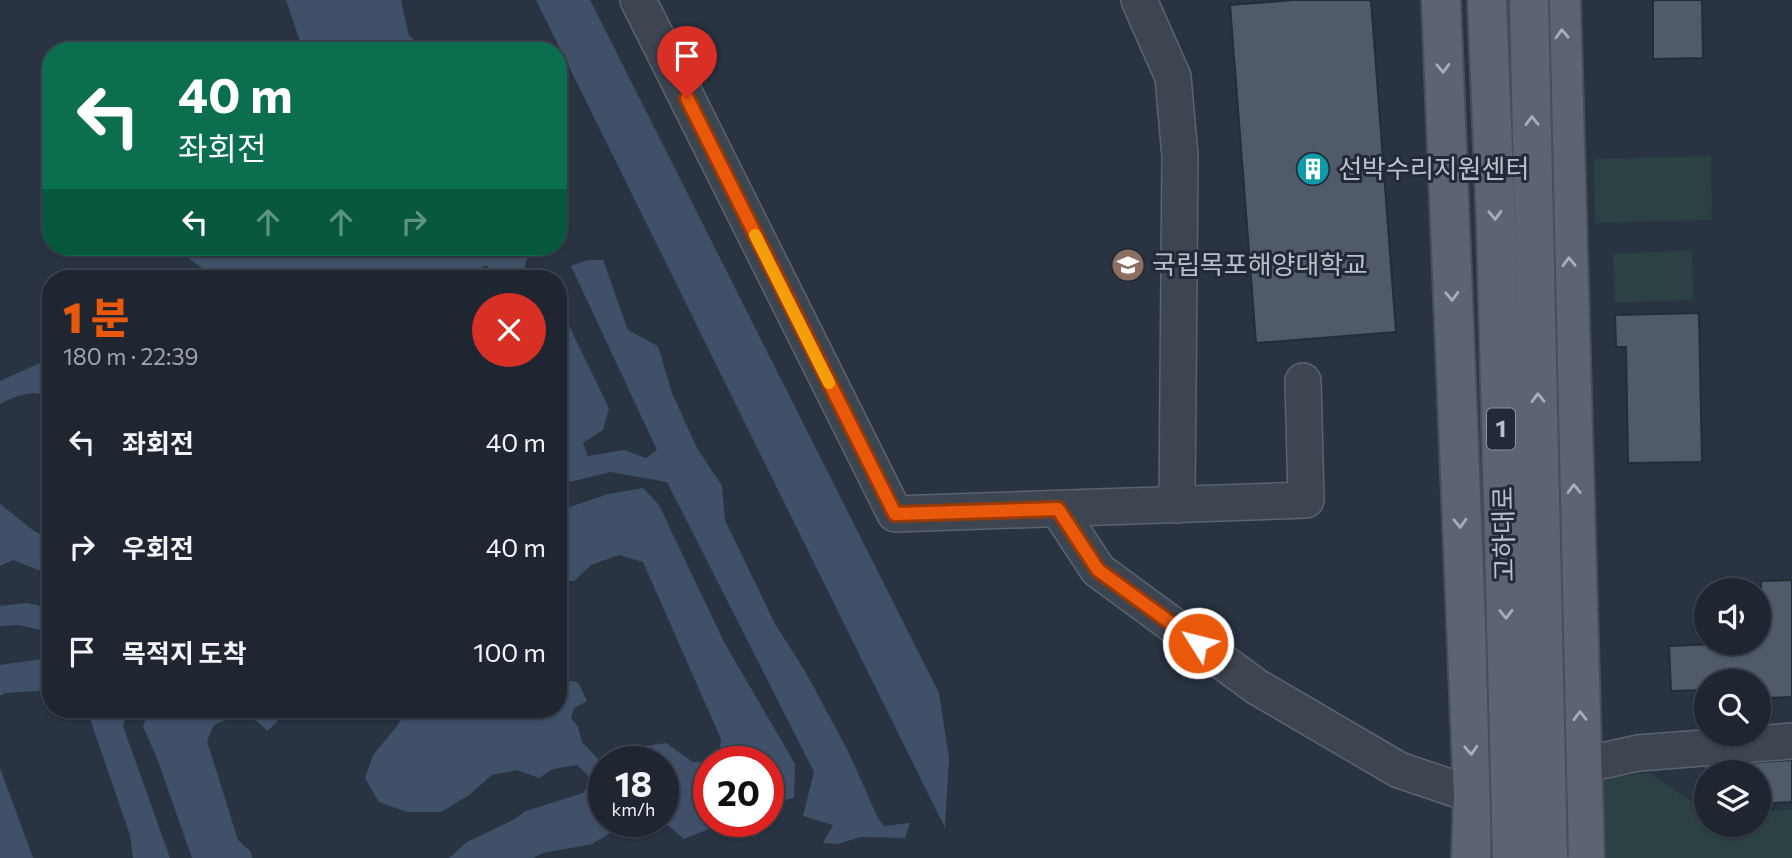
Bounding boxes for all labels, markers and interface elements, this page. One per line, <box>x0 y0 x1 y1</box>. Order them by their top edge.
pin <box>657 26 717 98</box>
one-way arrow <box>1554 28 1570 39</box>
icon: arrive <box>668 37 706 75</box>
text: 40 m <box>178 63 293 123</box>
one-way arrow <box>1436 63 1451 74</box>
icon: left <box>63 70 154 161</box>
one-way arrow <box>1524 116 1539 127</box>
text: 좌회전 <box>178 127 266 167</box>
building icon: 선박수리지원센터 <box>1294 150 1332 188</box>
place label: 선박수리지원센터 <box>1338 152 1529 183</box>
icon: left <box>176 203 214 241</box>
icon: ahead <box>249 203 287 241</box>
icon: ahead <box>322 203 360 241</box>
icon: right <box>395 203 433 241</box>
one-way arrow <box>1488 210 1503 221</box>
school or university icon: 국립목포해양대학교 <box>1109 246 1147 284</box>
place label: 국립목포해양대학교 <box>1152 248 1367 279</box>
one-way arrow <box>1561 256 1576 267</box>
text: 1 분 <box>63 290 129 342</box>
one-way arrow <box>1444 290 1459 301</box>
button: close <box>472 293 546 367</box>
text: 180 m · 22:39 <box>63 342 199 370</box>
one-way arrow <box>1530 392 1546 403</box>
road number: 1 <box>1487 408 1515 449</box>
icon: left <box>63 423 101 461</box>
text: 40 m <box>486 426 546 457</box>
text: 좌회전 <box>122 427 194 458</box>
one-way arrow <box>1567 483 1582 494</box>
street label: 고하대로 <box>1486 486 1519 582</box>
one-way arrow <box>1453 518 1468 529</box>
icon: right <box>63 528 101 566</box>
text: 40 m <box>486 531 546 562</box>
text: 우회전 <box>122 532 194 563</box>
map controls <box>1694 578 1771 837</box>
button: sound <box>1694 578 1771 655</box>
position arrow <box>1161 606 1235 680</box>
one-way arrow <box>1498 609 1514 620</box>
icon: arrive <box>63 633 101 671</box>
text: 100 m <box>473 636 546 667</box>
text: 목적지 도착 <box>122 637 247 668</box>
button: search <box>1694 669 1771 746</box>
one-way arrow <box>1572 711 1588 721</box>
one-way arrow <box>1463 745 1478 756</box>
speed limit sign: 20 <box>693 746 784 837</box>
button: layers <box>1694 760 1771 837</box>
text: 18 <box>615 761 652 804</box>
text: km/h <box>612 798 655 820</box>

